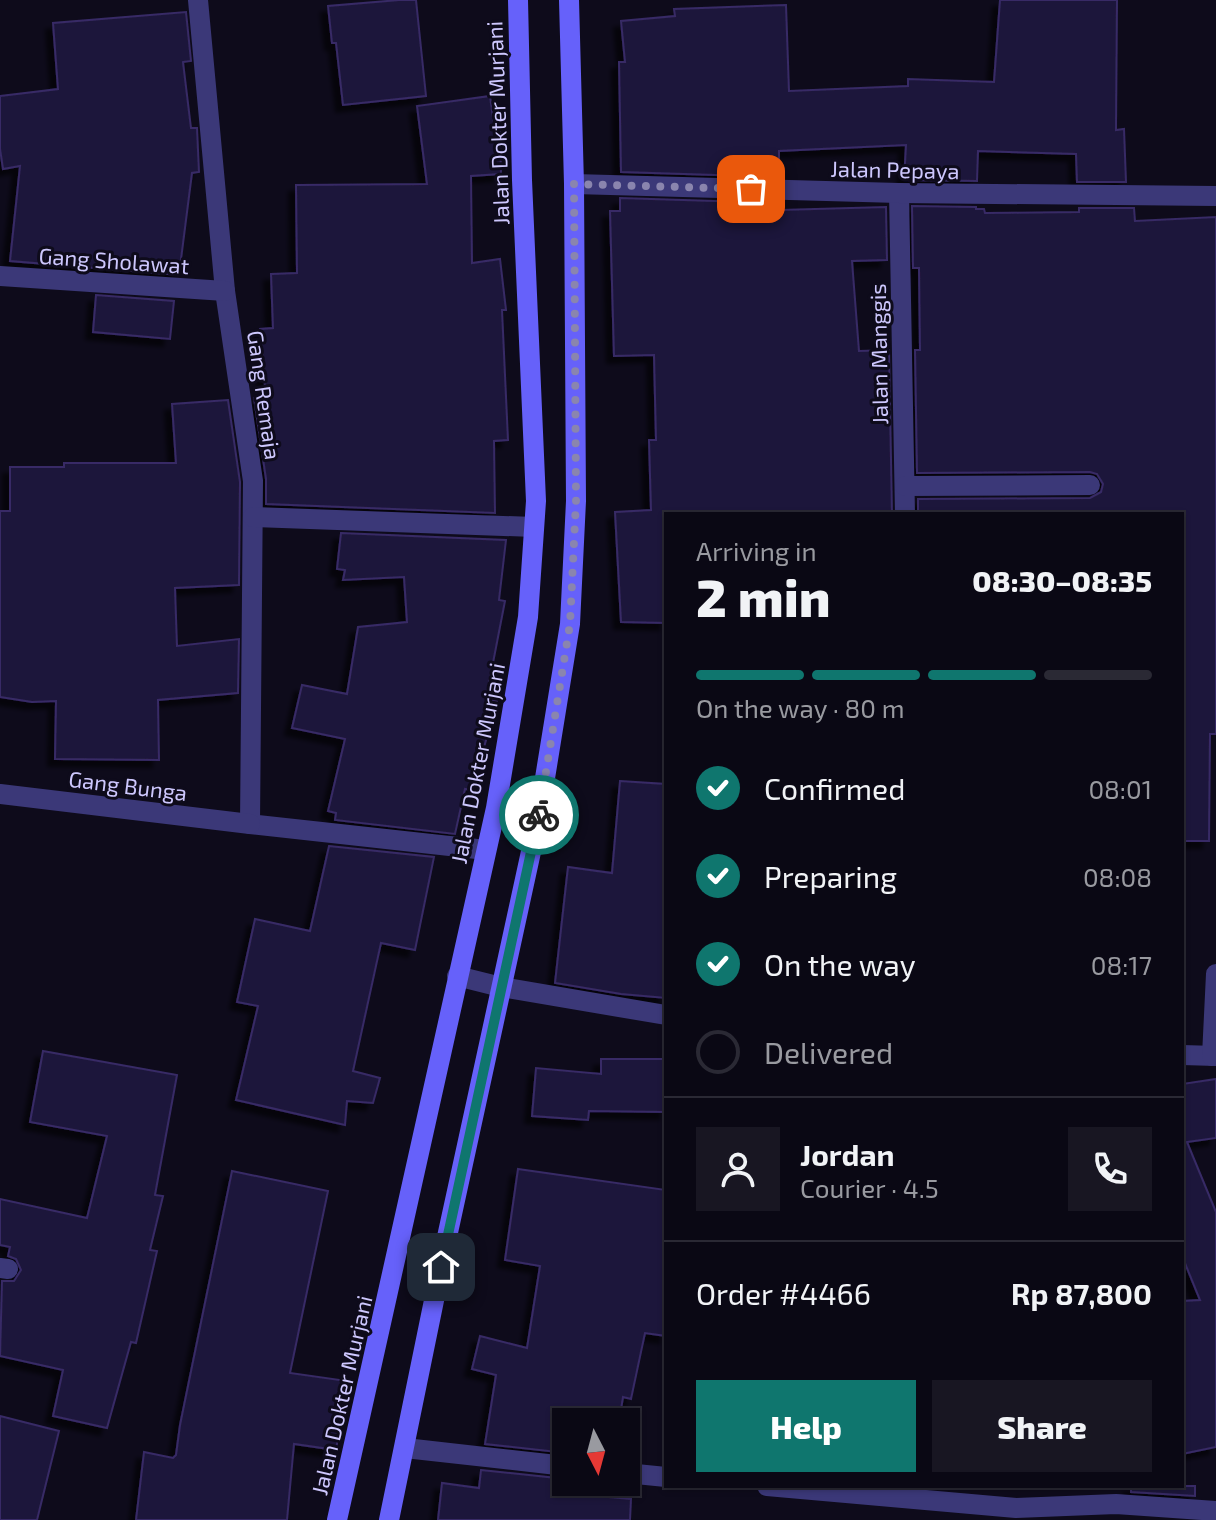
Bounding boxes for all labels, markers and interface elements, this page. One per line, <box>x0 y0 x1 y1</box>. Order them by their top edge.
street label: Jalan Dokter Murjani <box>480 21 515 225</box>
pin <box>717 155 785 223</box>
street label: Jalan Pepaya <box>830 155 960 183</box>
icon: bag <box>729 167 773 211</box>
street label: Gang Sholawat <box>38 242 190 278</box>
street label: Jalan Manggis <box>864 283 892 425</box>
street label: Gang Remaja <box>242 329 287 461</box>
text: Arriving in <box>696 535 817 566</box>
text: 08:30–08:35 <box>972 562 1152 598</box>
text: 2 min <box>696 565 831 627</box>
street label: Jalan Dokter Murjani <box>445 660 510 866</box>
text: On the way · 80 m <box>696 692 905 723</box>
street label: Gang Bunga <box>67 765 189 805</box>
icon: check <box>696 766 740 810</box>
text: Confirmed <box>764 770 905 806</box>
text: 08:01 <box>1088 773 1152 804</box>
courier <box>499 775 579 855</box>
icon: bike <box>517 793 561 837</box>
icon: check <box>696 854 740 898</box>
text: Preparing <box>764 858 897 894</box>
text: 08:08 <box>1083 861 1152 892</box>
icon: check <box>696 942 740 986</box>
text: On the way <box>764 946 916 982</box>
text: 08:17 <box>1091 949 1152 980</box>
text: Delivered <box>764 1034 893 1070</box>
button: person <box>696 1127 780 1211</box>
button: phone <box>1068 1127 1152 1211</box>
text: Jordan <box>800 1136 895 1172</box>
text: Courier · 4.5 <box>800 1172 939 1203</box>
pin <box>407 1233 475 1301</box>
icon: home <box>419 1245 463 1289</box>
text: Order #4466 <box>696 1275 871 1311</box>
text: Rp 87,800 <box>1011 1275 1152 1311</box>
street label: Jalan Dokter Murjani <box>305 1293 378 1498</box>
button: Help <box>696 1380 916 1472</box>
button: Share <box>932 1380 1152 1472</box>
north arrow <box>552 1408 640 1496</box>
map controls <box>552 1408 640 1496</box>

